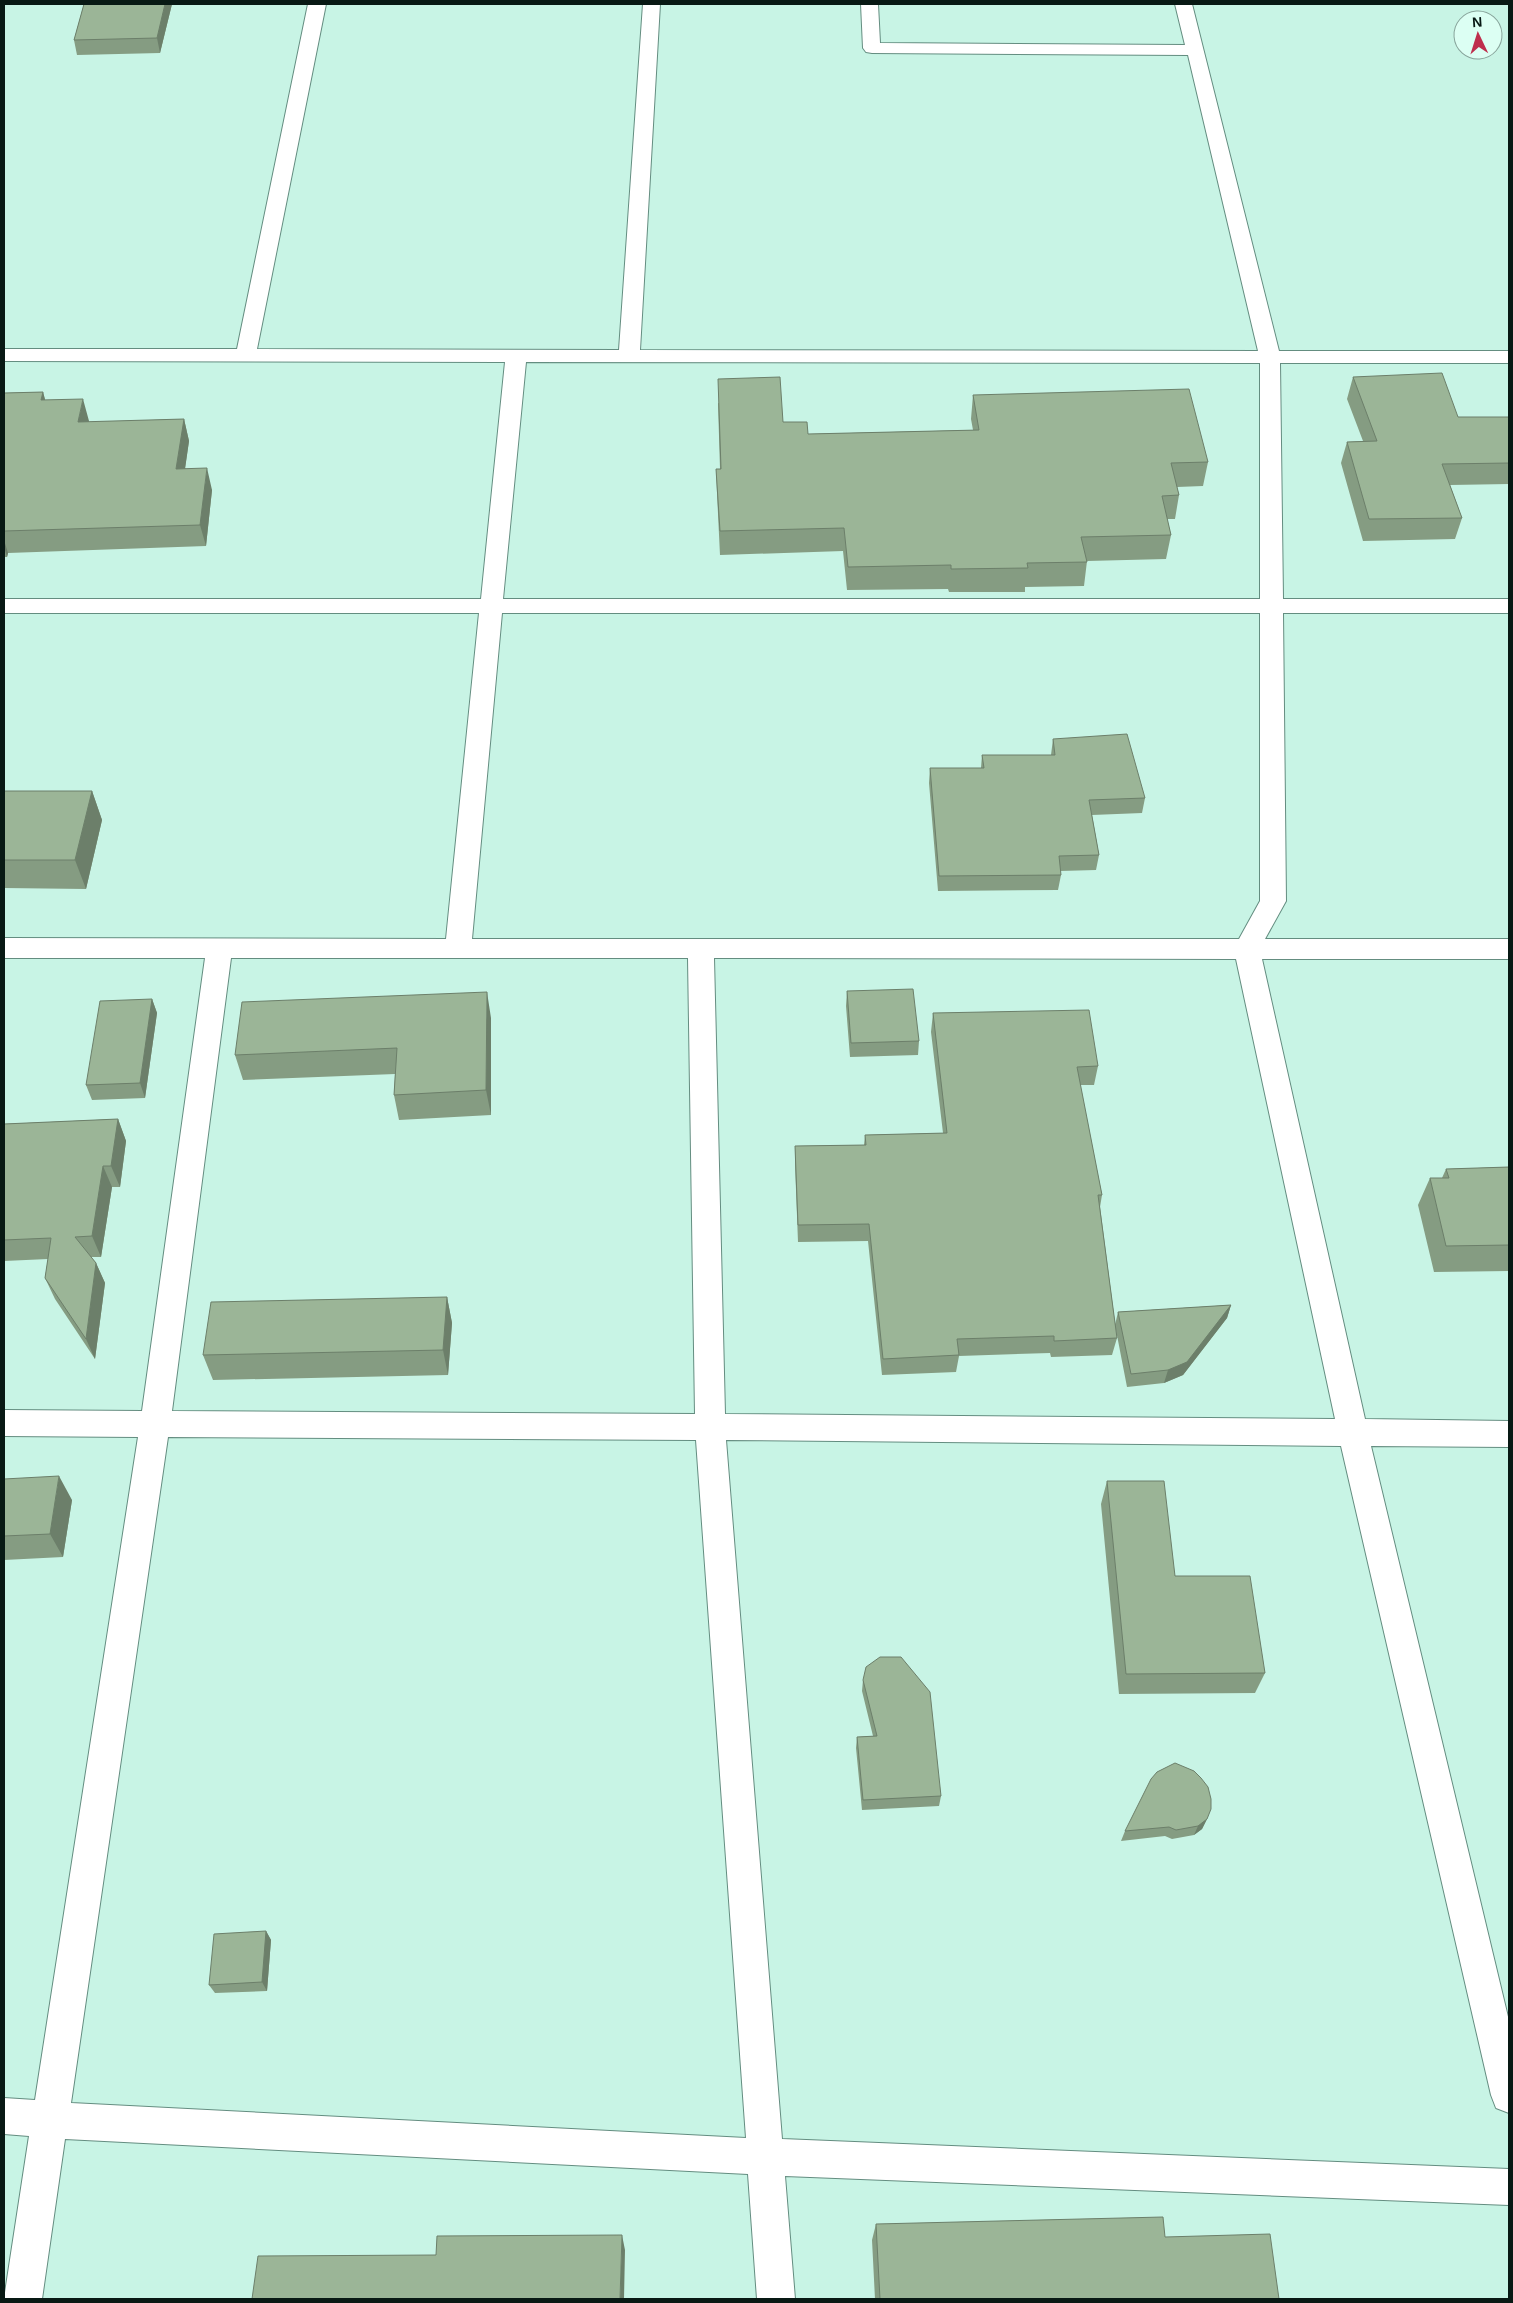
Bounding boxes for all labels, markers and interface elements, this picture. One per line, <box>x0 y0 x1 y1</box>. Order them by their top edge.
north arrow <box>1453 10 1503 60</box>
text: N <box>1471 14 1483 30</box>

